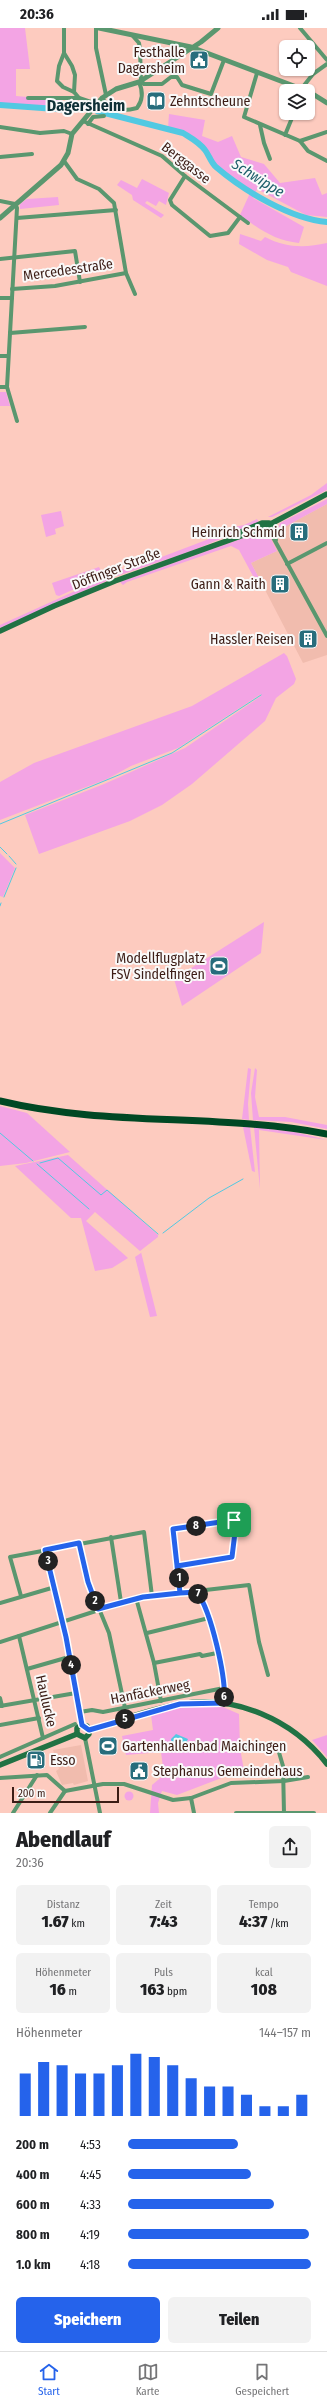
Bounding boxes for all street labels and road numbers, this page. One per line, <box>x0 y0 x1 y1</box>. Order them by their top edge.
street label: Berggasse <box>158 139 214 187</box>
street label: Mercedesstraße <box>22 255 114 285</box>
street label: Döffinger Straße <box>69 544 163 594</box>
street label: Haulucke <box>32 1673 60 1729</box>
street label: Hanfäckerweg <box>109 1676 192 1708</box>

